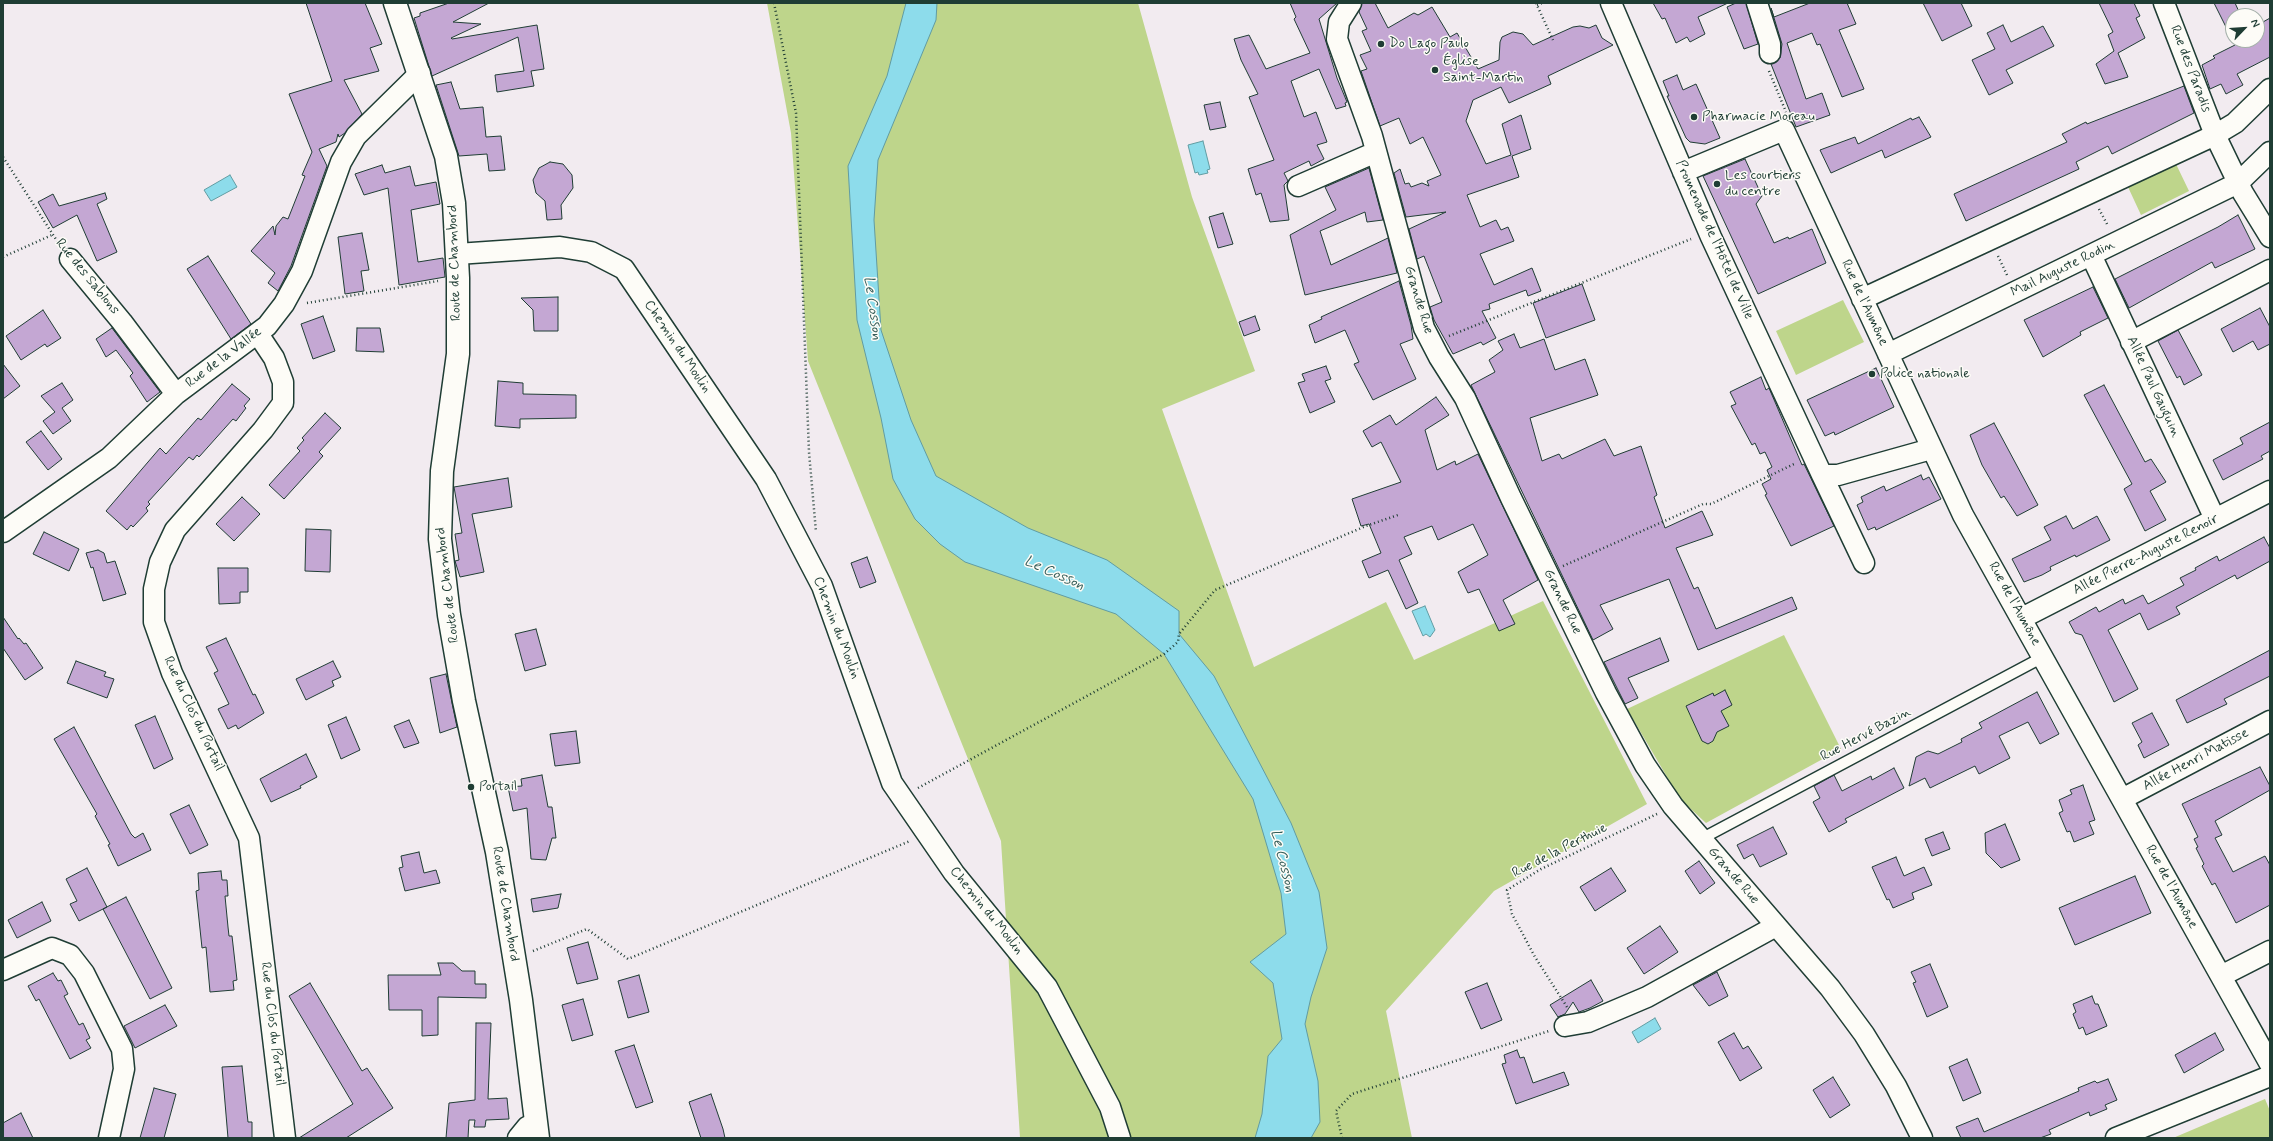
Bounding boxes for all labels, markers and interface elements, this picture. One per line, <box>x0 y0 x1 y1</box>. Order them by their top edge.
north arrow <box>2225 8 2265 48</box>
text: N <box>2247 17 2263 30</box>
street label: Rue des Paradis <box>2166 23 2214 115</box>
place label: Do Lago Paulo <box>1389 36 1469 52</box>
marker: Do Lago Paulo <box>1376 39 1386 49</box>
place label: Église Saint-Martin <box>1443 54 1523 86</box>
marker: Église Saint-Martin <box>1430 65 1440 75</box>
place label: Pharmacie Moreau <box>1702 109 1815 125</box>
marker: Pharmacie Moreau <box>1689 112 1699 122</box>
street label: Promenade de l'Hôtel de Ville <box>1671 158 1757 322</box>
place label: Les courtiers du centre <box>1725 168 1801 200</box>
marker: Les courtiers du centre <box>1712 179 1722 189</box>
street label: Route de Chambord <box>445 205 465 321</box>
street label: Rue des Sablons <box>51 236 123 318</box>
street label: Mail Auguste Rodin <box>2008 237 2118 301</box>
street label: Rue de l'Aumône <box>1837 257 1891 349</box>
street label: Grande Rue <box>1400 264 1436 336</box>
water label: Le Cosson <box>859 275 885 341</box>
street label: Chemin du Moulin <box>640 297 714 397</box>
street label: Rue de la Vallée <box>183 324 265 392</box>
street label: Allée Paul Gauguin <box>2122 334 2184 440</box>
place label: Police nationale <box>1880 366 1970 382</box>
marker: Police nationale <box>1867 369 1877 379</box>
street label: Allée Pierre-Auguste Renoir <box>2070 511 2222 599</box>
street label: Route de Chambord <box>433 526 463 644</box>
water label: Le Cosson <box>1021 553 1087 595</box>
street label: Rue de l'Aumône <box>1984 559 2044 649</box>
street label: Grande Rue <box>1539 567 1585 637</box>
street label: Chemin du Moulin <box>809 574 863 682</box>
street label: Rue du Clos du Portail <box>159 654 227 774</box>
street label: Rue Hervé Bazin <box>1818 704 1914 766</box>
street label: Allée Henri Matisse <box>2140 725 2252 795</box>
place label: Portail <box>479 779 517 795</box>
marker: Portail <box>466 782 476 792</box>
street label: Rue de la Perthuie <box>1510 820 1610 882</box>
water label: Le Cosson <box>1266 828 1298 894</box>
street label: Rue de l'Aumône <box>2141 842 2201 932</box>
street label: Grande Rue <box>1704 844 1762 908</box>
street label: Route de Chambord <box>488 845 522 963</box>
street label: Chemin du Moulin <box>945 864 1027 958</box>
street label: Rue du Clos du Portail <box>256 961 288 1087</box>

